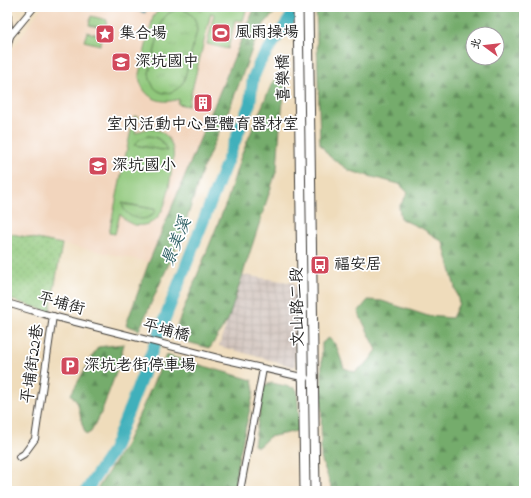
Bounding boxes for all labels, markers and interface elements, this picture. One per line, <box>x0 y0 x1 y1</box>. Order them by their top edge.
place label: 風雨操場 <box>235 21 299 45</box>
place label: 集合場 <box>119 22 167 46</box>
sports icon: 風雨操場 <box>210 22 232 44</box>
place icon: 集合場 <box>94 23 116 45</box>
north arrow <box>465 26 505 66</box>
text: 北 <box>467 36 485 51</box>
place label: 深坑國中 <box>135 50 199 74</box>
school or university icon: 深坑國中 <box>110 51 132 73</box>
street label: 喜樂橋 <box>272 54 296 102</box>
building icon: 室內活動中心暨體育器材室 <box>192 92 214 114</box>
place label: 室內活動中心暨體育器材室 <box>107 113 299 137</box>
place label: 深坑國小 <box>112 154 176 178</box>
school or university icon: 深坑國小 <box>87 155 109 177</box>
water label: 景美溪 <box>156 213 199 270</box>
place label: 福安居 <box>334 253 382 277</box>
bus stop icon: 福安居 <box>309 254 331 276</box>
street label: 文山路二段 <box>285 267 311 347</box>
street label: 平埔街 <box>35 286 87 322</box>
street label: 平埔橋 <box>140 314 192 348</box>
street label: 平埔街22巷 <box>16 323 50 405</box>
place label: 深坑老街停車場 <box>84 354 196 378</box>
parking icon: 深坑老街停車場 <box>59 355 81 377</box>

